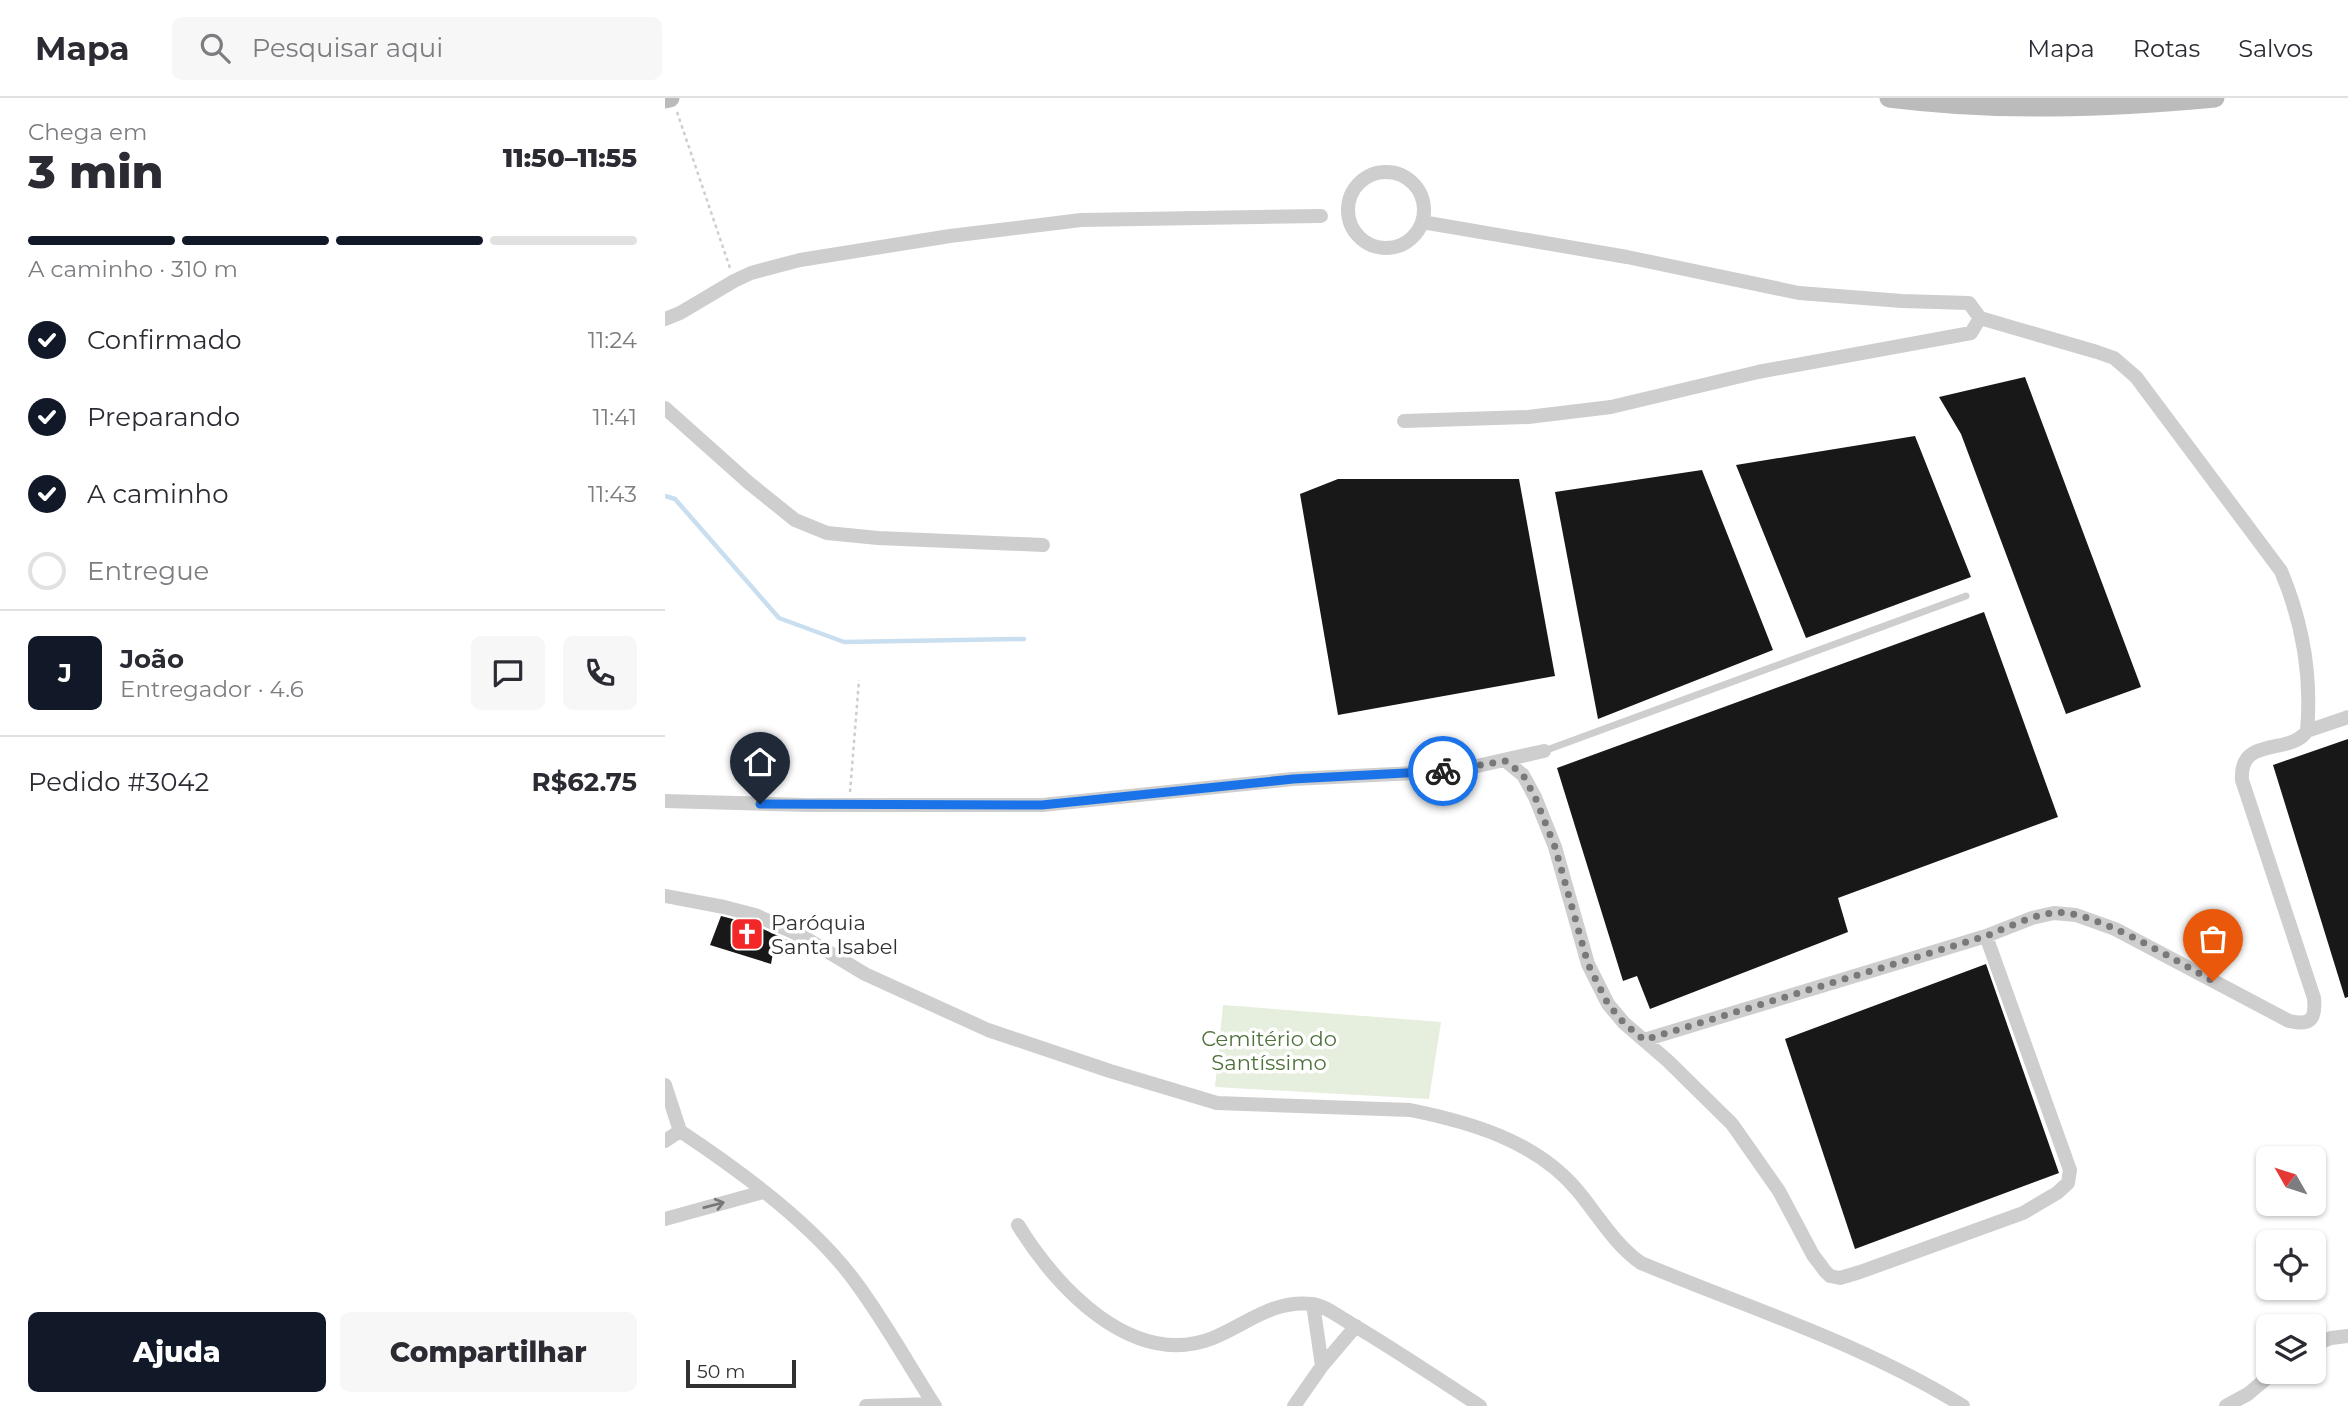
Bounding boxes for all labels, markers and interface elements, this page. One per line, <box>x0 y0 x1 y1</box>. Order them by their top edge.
search box <box>172 17 662 80</box>
text: Mapa <box>35 28 130 68</box>
icon: search <box>196 29 234 67</box>
text: Pesquisar aqui <box>252 32 443 64</box>
text: Mapa <box>2027 34 2095 63</box>
text: Rotas <box>2133 34 2200 63</box>
text: Salvos <box>2238 34 2313 63</box>
text: Chega em <box>28 118 147 146</box>
text: 11:50–11:55 <box>503 142 637 174</box>
text: 3 min <box>28 143 164 200</box>
text: A caminho · 310 m <box>28 255 238 283</box>
icon: check <box>28 321 66 359</box>
text: Confirmado <box>87 324 242 356</box>
text: 11:24 <box>588 326 637 354</box>
icon: check <box>28 398 66 436</box>
text: Preparando <box>87 401 240 433</box>
text: 11:41 <box>593 403 637 431</box>
icon: check <box>28 475 66 513</box>
text: A caminho <box>87 478 228 510</box>
text: 11:43 <box>588 480 637 508</box>
text: Entregue <box>87 555 209 587</box>
button: chat <box>471 636 545 710</box>
button: phone <box>563 636 637 710</box>
text: João <box>120 643 184 675</box>
text: J <box>58 657 72 689</box>
text: Entregador · 4.6 <box>120 675 304 703</box>
pin <box>730 732 790 804</box>
courier <box>1408 736 1478 806</box>
icon: home <box>741 743 779 781</box>
icon: bike <box>1424 752 1462 790</box>
text: Pedido #3042 <box>28 766 209 798</box>
text: R$62.75 <box>532 766 637 798</box>
pin <box>2183 909 2243 981</box>
place label: Paróquia Santa Isabel <box>771 910 898 959</box>
church icon: Paróquia Santa Isabel <box>728 915 766 953</box>
icon: bag <box>2194 920 2232 958</box>
park label: Cemitério do Santíssimo <box>1201 1026 1337 1075</box>
north arrow <box>2256 1146 2326 1216</box>
map controls <box>2256 1146 2326 1384</box>
one-way arrow <box>702 1198 725 1211</box>
button: locate <box>2256 1230 2326 1300</box>
button: Ajuda <box>28 1312 326 1392</box>
button: Compartilhar <box>340 1312 637 1392</box>
button: layers <box>2256 1314 2326 1384</box>
scale bar <box>686 1357 796 1389</box>
text: 50 m <box>697 1360 745 1383</box>

